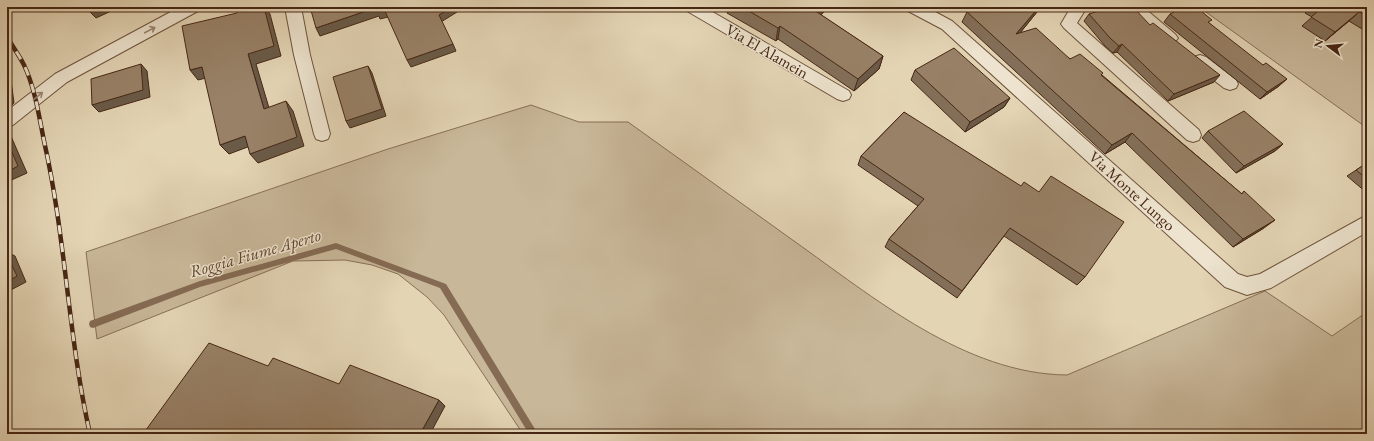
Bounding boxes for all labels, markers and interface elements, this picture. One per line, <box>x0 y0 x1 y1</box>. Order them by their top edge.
street label: Via El Alamein <box>722 19 813 83</box>
one-way arrow <box>144 26 156 34</box>
north arrow <box>1308 26 1348 66</box>
text: N <box>1310 37 1326 49</box>
one-way arrow <box>33 92 44 101</box>
street label: Via Monte Lungo <box>1084 146 1180 236</box>
water label: Roggia Fiume Aperto <box>187 224 324 282</box>

